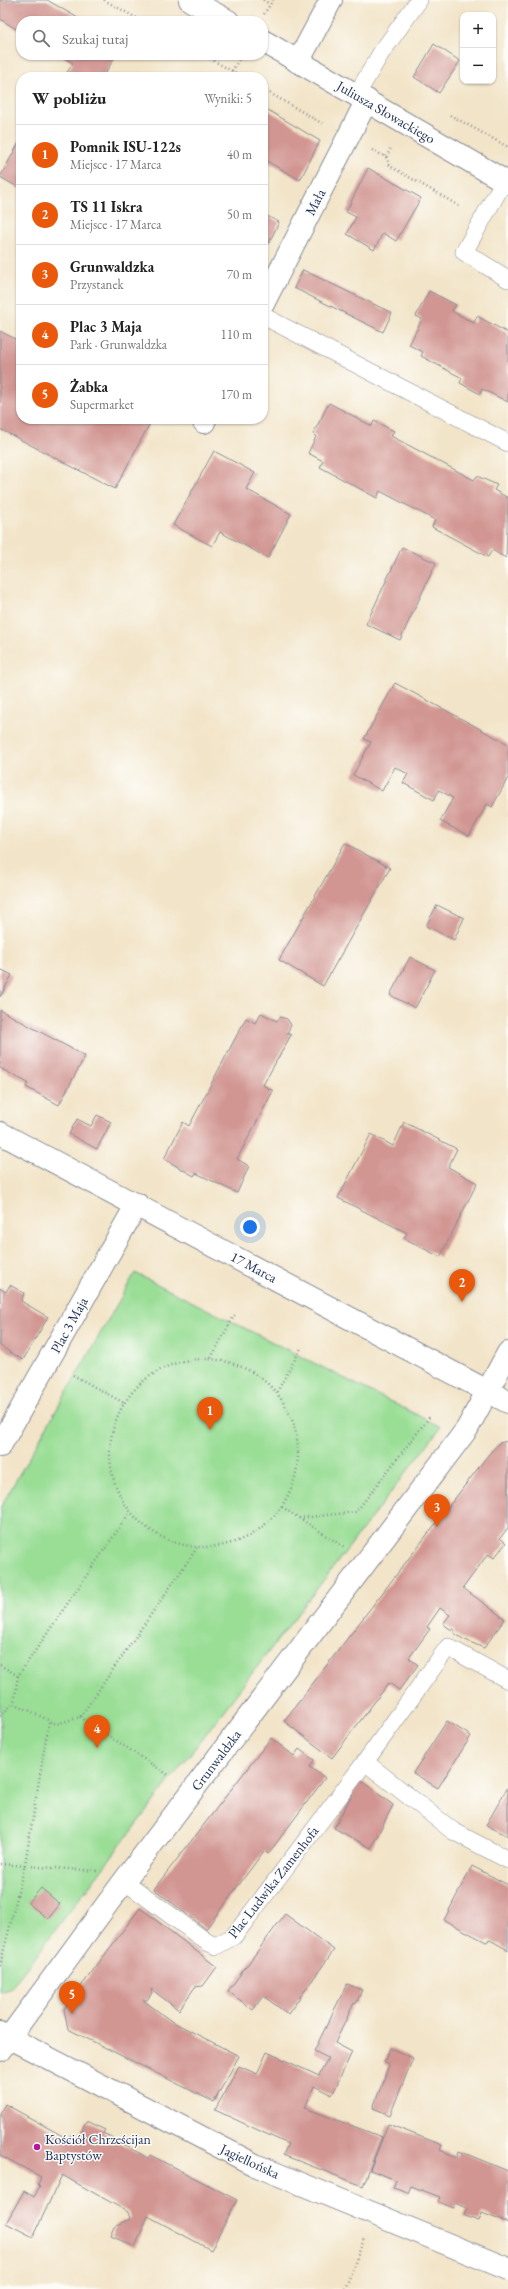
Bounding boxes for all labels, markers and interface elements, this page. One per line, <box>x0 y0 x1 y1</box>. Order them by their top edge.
map controls <box>460 12 496 84</box>
button: + <box>460 12 496 48</box>
search box <box>16 16 268 60</box>
icon: search <box>30 27 52 49</box>
text: Szukaj tutaj <box>62 29 128 48</box>
button: − <box>460 48 496 84</box>
street label: Juliusza Słowackiego <box>333 76 439 148</box>
text: W pobliżu <box>32 87 106 109</box>
text: Wyniki: 5 <box>204 90 252 107</box>
text: Pomnik ISU-122s <box>70 137 181 156</box>
text: 1 <box>42 146 48 163</box>
text: 40 m <box>227 146 252 163</box>
text: Miejsce · 17 Marca <box>70 156 161 173</box>
street label: Mała <box>301 185 329 218</box>
text: TS 11 Iskra <box>70 197 143 216</box>
text: 2 <box>42 206 48 223</box>
text: 50 m <box>227 206 252 223</box>
text: Miejsce · 17 Marca <box>70 216 161 233</box>
text: Grunwaldzka <box>70 257 154 276</box>
text: 3 <box>42 266 48 283</box>
text: 70 m <box>227 266 252 283</box>
text: Przystanek <box>70 276 124 293</box>
text: Plac 3 Maja <box>70 317 142 336</box>
text: 4 <box>42 326 48 343</box>
text: 110 m <box>221 326 252 343</box>
text: Park · Grunwaldzka <box>70 336 167 353</box>
text: Żabka <box>70 377 108 396</box>
text: 5 <box>42 386 48 403</box>
text: 170 m <box>221 386 252 403</box>
text: Supermarket <box>70 396 134 413</box>
your location <box>240 1217 260 1237</box>
street label: 17 Marca <box>228 1247 281 1287</box>
pin: 2 <box>449 1269 475 1302</box>
street label: Plac 3 Maja <box>46 1294 92 1356</box>
pin: 1 <box>197 1397 223 1430</box>
pin: 3 <box>424 1494 450 1527</box>
pin: 4 <box>84 1715 110 1748</box>
street label: Grunwaldzka <box>187 1725 245 1794</box>
street label: Plac Ludwika Zamenhofa <box>224 1822 323 1942</box>
pin: 5 <box>59 1981 85 2014</box>
place label: Kościół Chrześcijan Baptystów <box>45 2130 152 2164</box>
street label: Jagiellońska <box>217 2139 283 2183</box>
marker: Kościół Chrześcijan Baptystów <box>32 2142 42 2152</box>

